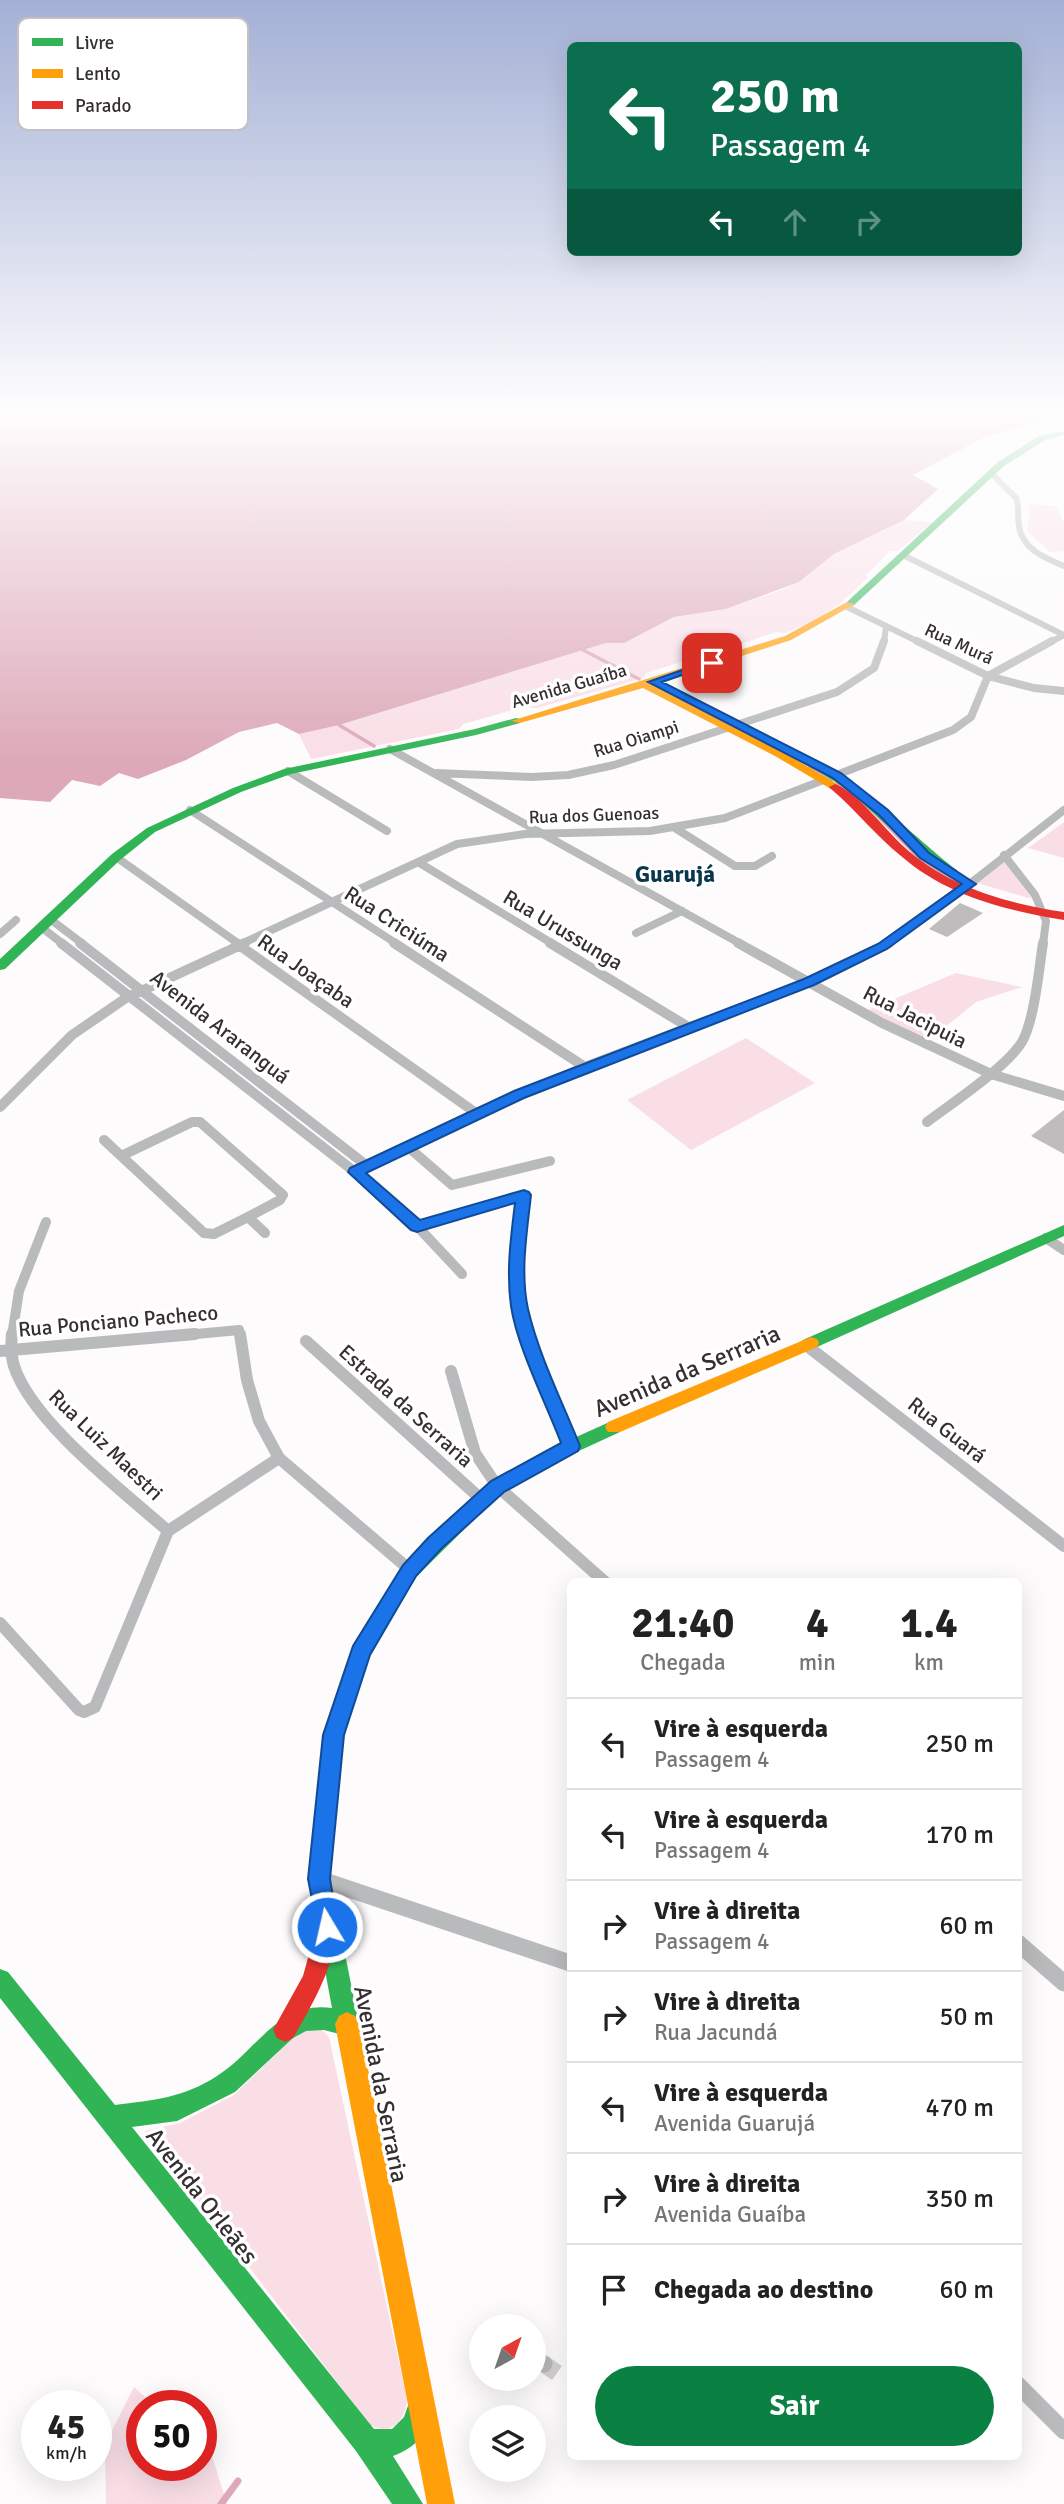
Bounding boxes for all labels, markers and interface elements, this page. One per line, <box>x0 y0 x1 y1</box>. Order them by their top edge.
legend <box>18 18 248 130</box>
text: Livre <box>75 31 114 55</box>
text: Lento <box>75 62 121 86</box>
text: 250 m <box>710 66 840 126</box>
icon: left <box>595 70 686 161</box>
text: Parado <box>75 94 131 118</box>
text: Passagem 4 <box>710 126 871 165</box>
icon: left <box>703 203 741 241</box>
icon: ahead <box>776 203 814 241</box>
icon: right <box>849 203 887 241</box>
street label: Rua Murá <box>921 619 997 669</box>
pin <box>682 633 742 693</box>
icon: arrive <box>693 644 731 682</box>
street label: Avenida Guaíba <box>509 659 629 713</box>
street label: Rua Oiampi <box>591 716 681 762</box>
street label: Rua dos Guenoas <box>528 802 660 828</box>
district label: Guarujá <box>635 860 715 889</box>
street label: Rua Criciúma <box>340 880 454 968</box>
street label: Rua Urussunga <box>498 884 628 976</box>
street label: Rua Joaçaba <box>253 928 359 1014</box>
street label: Avenida Araranguá <box>145 964 295 1090</box>
street label: Rua Jacipuia <box>859 980 971 1054</box>
street label: Rua Ponciano Pacheco <box>17 1299 219 1343</box>
street label: Avenida da Serraria <box>589 1318 785 1424</box>
street label: Estrada da Serraria <box>333 1339 479 1473</box>
street label: Rua Luiz Maestri <box>43 1384 169 1506</box>
street label: Rua Guará <box>902 1391 992 1469</box>
text: 21:40 <box>631 1598 734 1649</box>
text: 4 <box>806 1598 829 1649</box>
text: 1.4 <box>900 1598 958 1649</box>
text: Chegada <box>640 1648 726 1677</box>
text: min <box>799 1648 836 1677</box>
text: km <box>914 1648 944 1677</box>
text: Vire à esquerda <box>654 1713 828 1745</box>
icon: left <box>595 1725 633 1763</box>
text: 250 m <box>925 1728 994 1760</box>
text: Passagem 4 <box>654 1745 769 1774</box>
text: Vire à esquerda <box>654 1804 828 1836</box>
icon: left <box>595 1816 633 1854</box>
text: 170 m <box>925 1819 994 1851</box>
text: Passagem 4 <box>654 1836 769 1865</box>
position arrow <box>290 1890 364 1964</box>
text: Vire à direita <box>654 1895 800 1927</box>
icon: right <box>595 1907 633 1945</box>
text: 60 m <box>939 1910 994 1942</box>
text: Passagem 4 <box>654 1927 769 1956</box>
street label: Avenida da Serraria <box>347 1983 415 2185</box>
text: Vire à direita <box>654 1986 800 2018</box>
icon: right <box>595 1998 633 2036</box>
text: 50 m <box>939 2001 994 2033</box>
text: Rua Jacundá <box>654 2018 778 2047</box>
text: Vire à esquerda <box>654 2077 828 2109</box>
icon: left <box>595 2089 633 2127</box>
text: 470 m <box>925 2092 994 2124</box>
text: Avenida Guarujá <box>654 2109 815 2138</box>
street label: Avenida Orleães <box>139 2122 265 2270</box>
text: Vire à direita <box>654 2168 800 2200</box>
icon: right <box>595 2180 633 2218</box>
text: 350 m <box>925 2183 994 2215</box>
text: Avenida Guaíba <box>654 2200 806 2229</box>
icon: arrive <box>595 2271 633 2309</box>
text: Chegada ao destino <box>654 2274 873 2306</box>
text: 60 m <box>939 2274 994 2306</box>
north arrow <box>469 2314 546 2390</box>
map controls <box>469 2314 546 2482</box>
button: Sair <box>595 2366 994 2446</box>
speed limit sign: 50 <box>126 2390 217 2481</box>
text: 45 <box>48 2405 85 2448</box>
button: layers <box>469 2405 546 2482</box>
text: km/h <box>46 2442 87 2464</box>

